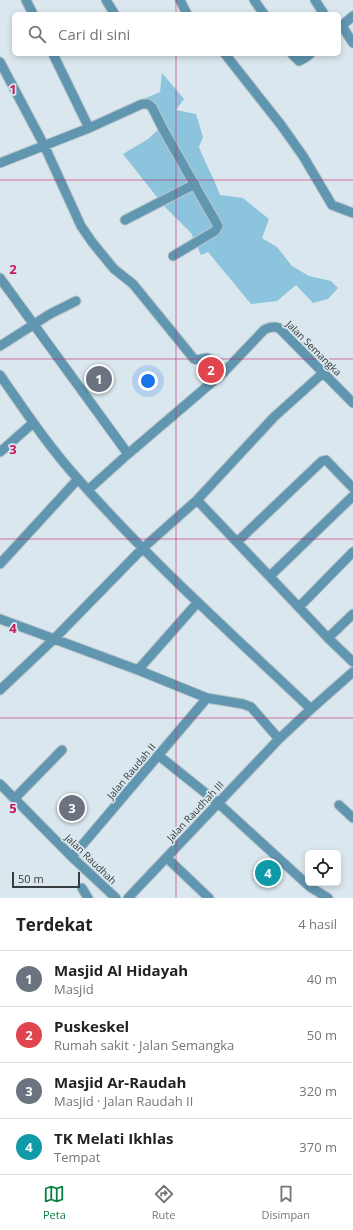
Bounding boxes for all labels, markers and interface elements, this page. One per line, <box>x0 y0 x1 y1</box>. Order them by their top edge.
search box <box>12 12 341 56</box>
icon: search <box>26 23 48 45</box>
text: Cari di sini <box>58 24 130 44</box>
text: 1 <box>9 80 17 98</box>
text: 2 <box>9 260 17 278</box>
street label: Jalan Semangka <box>282 316 345 379</box>
pin: 2 <box>198 355 224 385</box>
pin: 1 <box>86 364 112 394</box>
your location <box>138 371 158 391</box>
text: 3 <box>9 440 17 458</box>
text: 4 <box>9 619 17 637</box>
street label: Jalan Raudah II <box>103 740 159 803</box>
street label: Jalan Raudhah III <box>163 778 227 845</box>
pin: 3 <box>59 793 85 823</box>
text: 5 <box>9 799 17 817</box>
street label: Jalan Raudhah <box>61 830 120 887</box>
map controls <box>305 850 341 886</box>
button: locate <box>305 850 341 886</box>
pin: 4 <box>255 858 281 888</box>
scale bar <box>12 870 80 889</box>
text: 50 m <box>18 871 44 886</box>
text: Terdekat <box>16 913 93 936</box>
text: 4 hasil <box>298 915 337 933</box>
text: Masjid Al Hidayah <box>54 960 188 980</box>
text: 1 <box>25 970 33 988</box>
text: 40 m <box>307 970 337 988</box>
text: Masjid <box>54 980 94 998</box>
text: Puskeskel <box>54 1016 129 1036</box>
text: 2 <box>25 1026 33 1044</box>
text: 50 m <box>307 1026 337 1044</box>
text: Rumah sakit · Jalan Semangka <box>54 1036 234 1054</box>
text: Masjid Ar-Raudah <box>54 1072 186 1092</box>
text: 3 <box>25 1082 33 1100</box>
text: 320 m <box>299 1082 337 1100</box>
text: Masjid · Jalan Raudah II <box>54 1092 193 1110</box>
text: TK Melati Ikhlas <box>54 1128 173 1148</box>
text: 4 <box>25 1138 33 1156</box>
text: 370 m <box>299 1138 337 1156</box>
text: Tempat <box>54 1148 100 1166</box>
tab: Peta <box>43 1183 66 1222</box>
tab: Rute <box>152 1183 175 1222</box>
tab: Disimpan <box>261 1183 310 1222</box>

